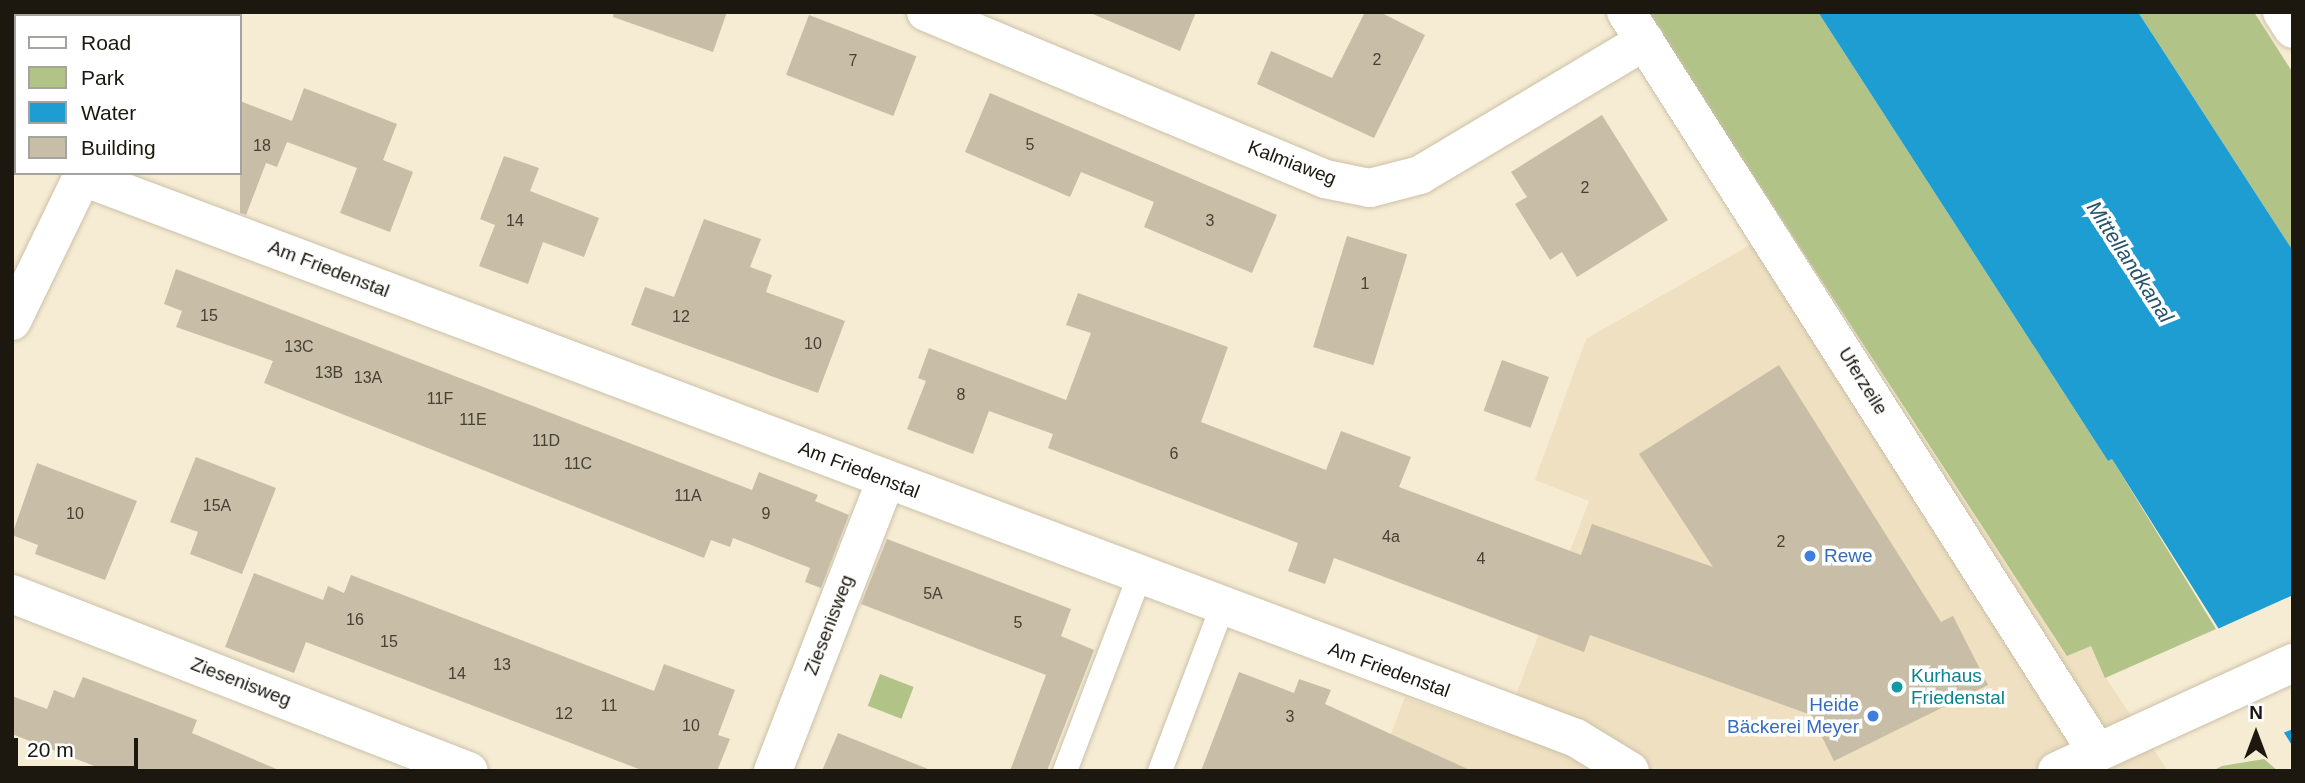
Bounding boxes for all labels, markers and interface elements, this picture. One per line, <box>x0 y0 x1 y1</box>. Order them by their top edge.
legend <box>14 14 242 175</box>
text: Road <box>81 31 131 54</box>
house number: 2 <box>1373 50 1381 70</box>
house number: 7 <box>849 51 857 71</box>
text: Park <box>81 66 124 89</box>
text: Water <box>81 101 136 124</box>
house number: 5 <box>1026 135 1034 155</box>
text: Building <box>81 136 156 159</box>
house number: 18 <box>253 136 271 156</box>
street label: Kalmiaweg <box>1245 136 1339 190</box>
house number: 2 <box>1581 178 1589 198</box>
water label: Mittellandkanal <box>2081 196 2179 328</box>
house number: 14 <box>506 211 524 231</box>
house number: 3 <box>1206 211 1214 231</box>
street label: Am Friedenstal <box>265 235 393 303</box>
house number: 1 <box>1361 274 1369 294</box>
house number: 15 <box>200 306 218 326</box>
house number: 12 <box>672 307 690 327</box>
house number: 10 <box>804 334 822 354</box>
house number: 13C <box>284 337 314 357</box>
street label: Uferzeile <box>1833 343 1893 419</box>
house number: 13B <box>315 363 343 383</box>
house number: 13A <box>354 368 382 388</box>
house number: 8 <box>957 385 965 405</box>
house number: 11F <box>427 389 453 409</box>
house number: 11E <box>459 410 487 430</box>
house number: 11D <box>532 431 560 451</box>
street label: Am Friedenstal <box>795 436 923 504</box>
house number: 6 <box>1170 444 1178 464</box>
house number: 11C <box>564 454 592 474</box>
house number: 11A <box>674 486 702 506</box>
house number: 15A <box>203 496 231 516</box>
house number: 10 <box>66 504 84 524</box>
house number: 9 <box>762 504 770 524</box>
house number: 4a <box>1382 527 1400 547</box>
house number: 2 <box>1777 532 1785 552</box>
place label: Rewe <box>1824 545 1873 567</box>
marker: Rewe <box>1802 548 1818 564</box>
house number: 4 <box>1477 549 1485 569</box>
street label: Ziesenisweg <box>799 572 859 678</box>
house number: 5A <box>923 584 943 604</box>
house number: 16 <box>346 610 364 630</box>
house number: 5 <box>1014 613 1022 633</box>
house number: 15 <box>380 632 398 652</box>
street label: Am Friedenstal <box>1325 637 1453 703</box>
street label: Ziesenisweg <box>188 652 294 712</box>
house number: 13 <box>493 655 511 675</box>
house number: 14 <box>448 664 466 684</box>
place label: Kurhaus Friedenstal <box>1911 665 2005 709</box>
marker: Kurhaus Friedenstal <box>1889 679 1905 695</box>
place label: Heide Bäckerei Meyer <box>1727 694 1859 738</box>
house number: 11 <box>601 696 617 716</box>
north arrow <box>2221 699 2291 769</box>
text: N <box>2249 702 2263 723</box>
house number: 12 <box>555 704 573 724</box>
house number: 3 <box>1286 707 1294 727</box>
marker: Heide Bäckerei Meyer <box>1865 708 1881 724</box>
house number: 10 <box>682 716 700 736</box>
scale bar <box>18 724 142 768</box>
text: 20 m <box>27 738 74 761</box>

